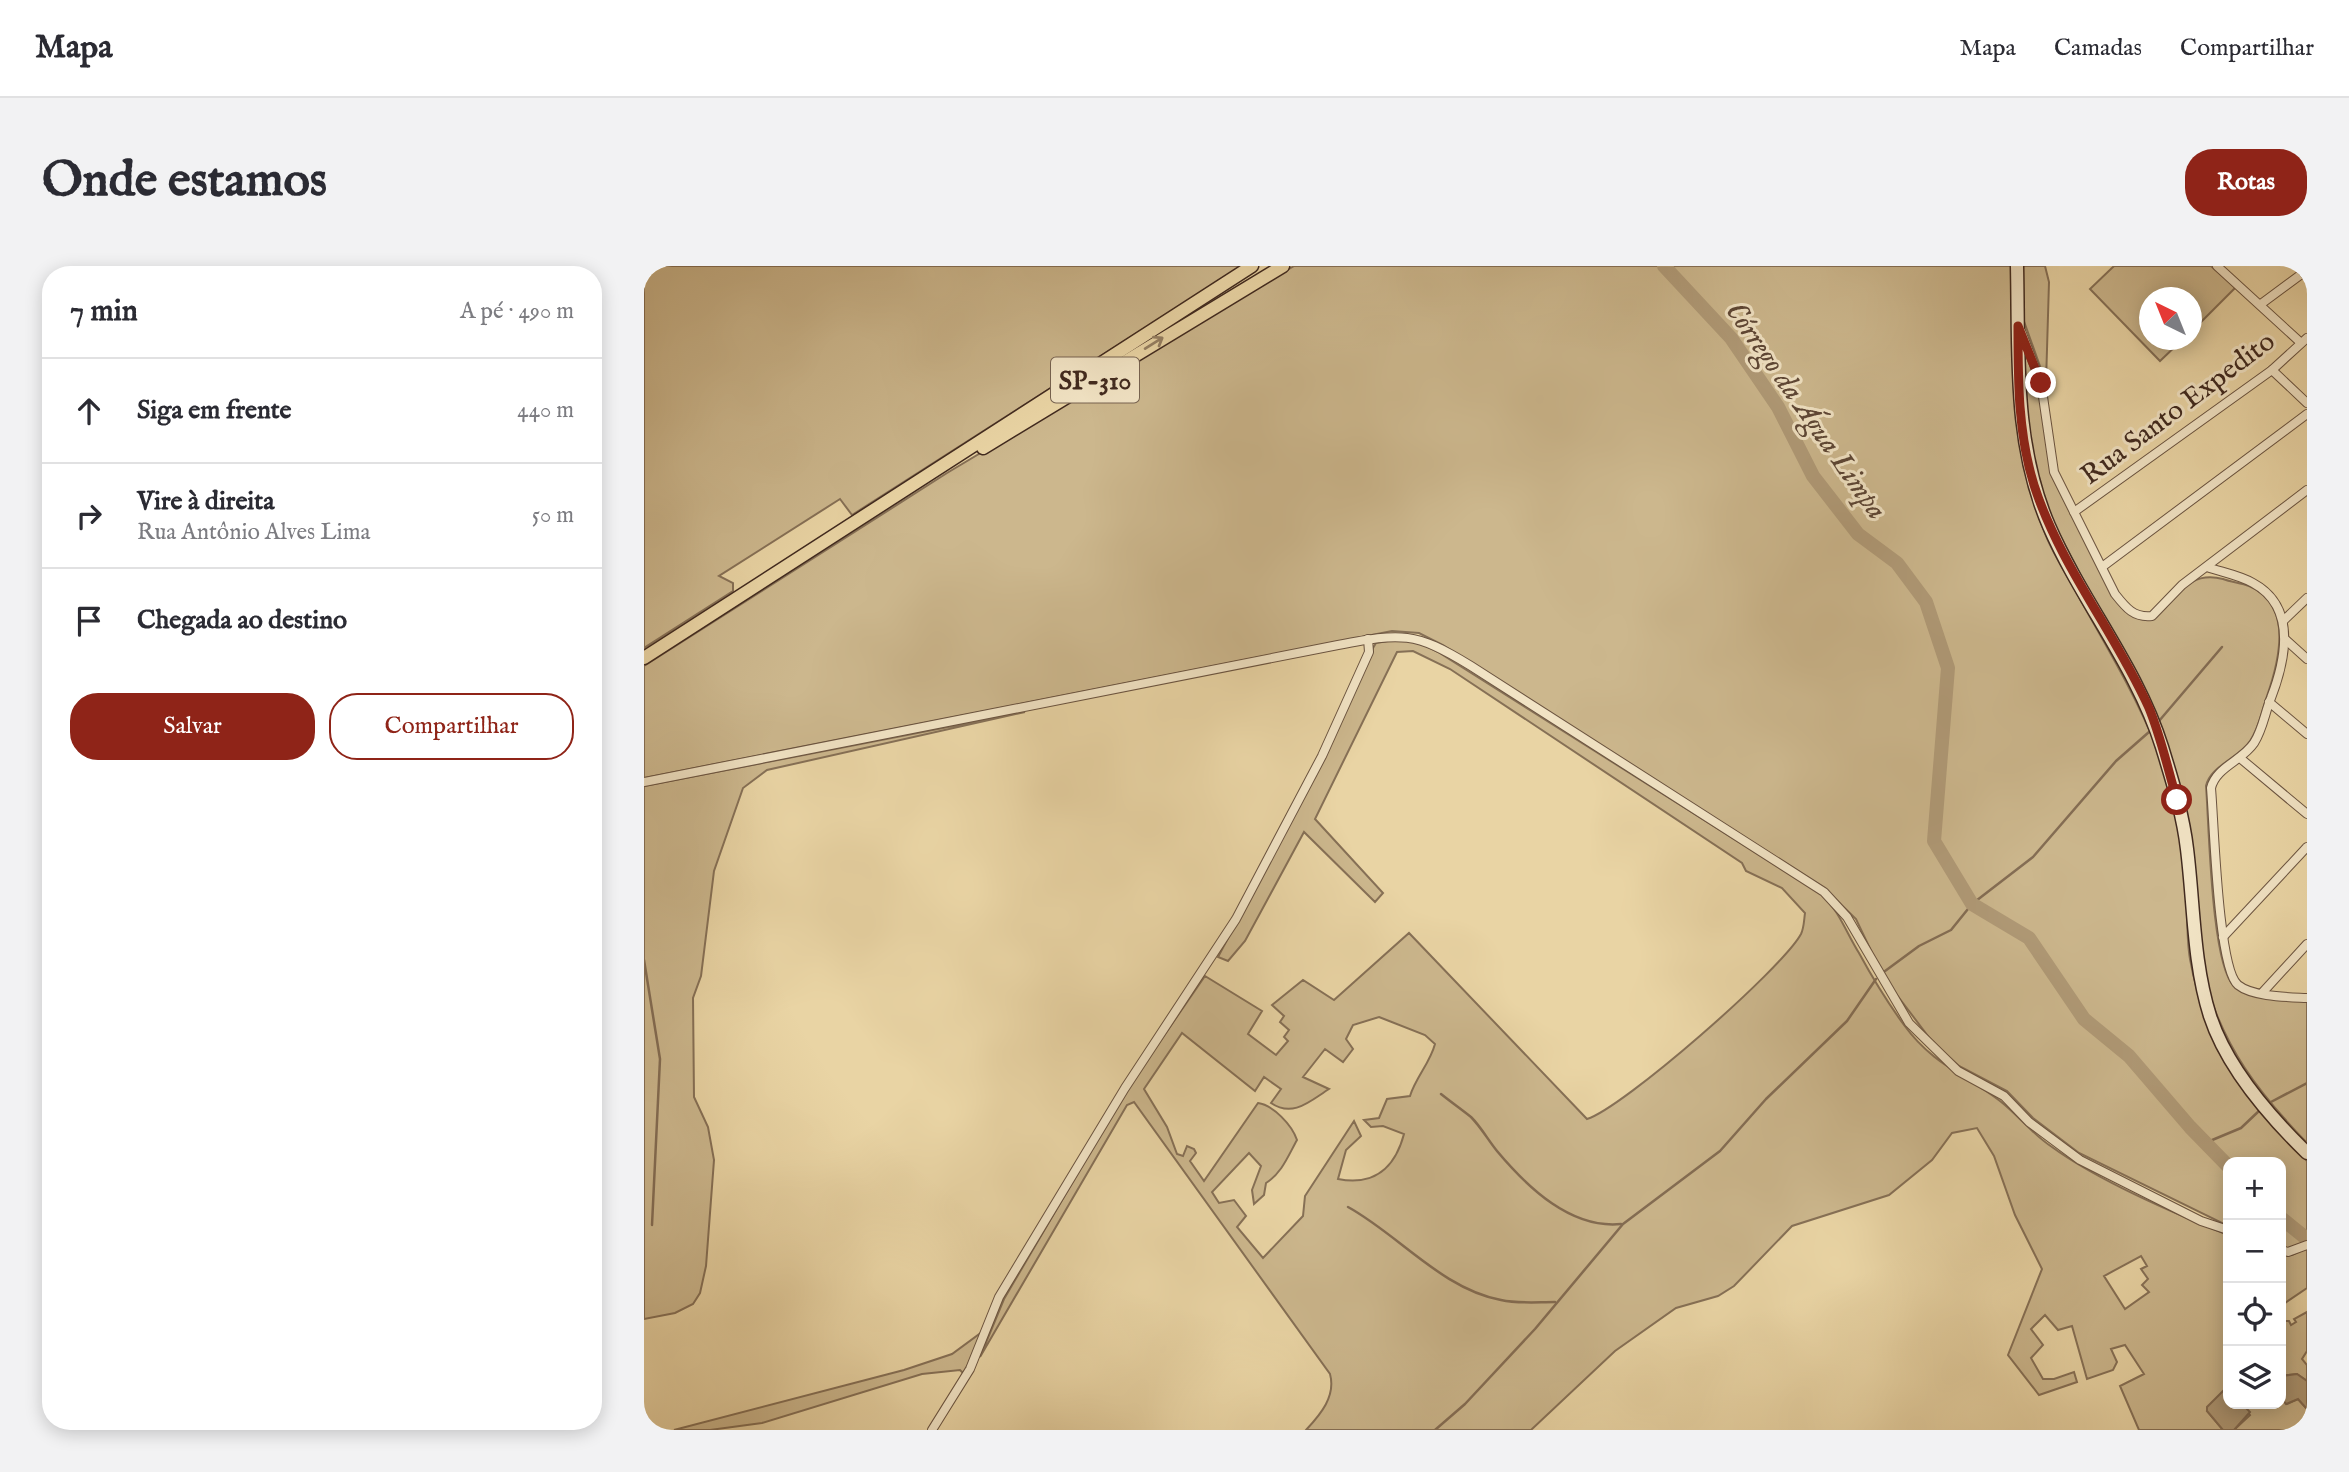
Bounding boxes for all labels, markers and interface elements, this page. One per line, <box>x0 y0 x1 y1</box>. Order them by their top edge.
text: Mapa <box>35 27 112 69</box>
text: Mapa <box>1960 33 2016 64</box>
text: Camadas <box>2054 33 2142 64</box>
text: Compartilhar <box>2180 33 2314 64</box>
button: Rotas <box>2185 149 2307 216</box>
text: Onde estamos <box>42 151 327 213</box>
north arrow <box>2139 287 2202 350</box>
text: 7 min <box>70 293 138 331</box>
water label: Córrego da Água Limpa <box>1716 294 1896 528</box>
text: A pé · 490 m <box>460 297 574 326</box>
street label: Rua Santo Expedito <box>2075 325 2282 493</box>
one-way arrow <box>1144 336 1164 350</box>
road number: SP-310 <box>1051 357 1139 402</box>
route end <box>2025 367 2056 398</box>
icon: ahead <box>70 392 108 430</box>
text: Siga em frente <box>137 394 292 427</box>
text: 440 m <box>517 396 574 425</box>
text: Vire à direita <box>137 485 274 518</box>
icon: right <box>70 497 108 535</box>
text: 50 m <box>532 501 574 530</box>
text: Rua Antônio Alves Lima <box>137 518 370 547</box>
icon: arrive <box>70 602 108 640</box>
text: Chegada ao destino <box>137 604 347 637</box>
button: Salvar <box>70 693 315 760</box>
button: Compartilhar <box>329 693 574 760</box>
route start <box>2161 784 2192 815</box>
map controls <box>2223 1157 2286 1409</box>
button: + <box>2223 1157 2286 1220</box>
button: − <box>2223 1220 2286 1283</box>
button: locate <box>2223 1283 2286 1346</box>
button: layers <box>2223 1346 2286 1409</box>

